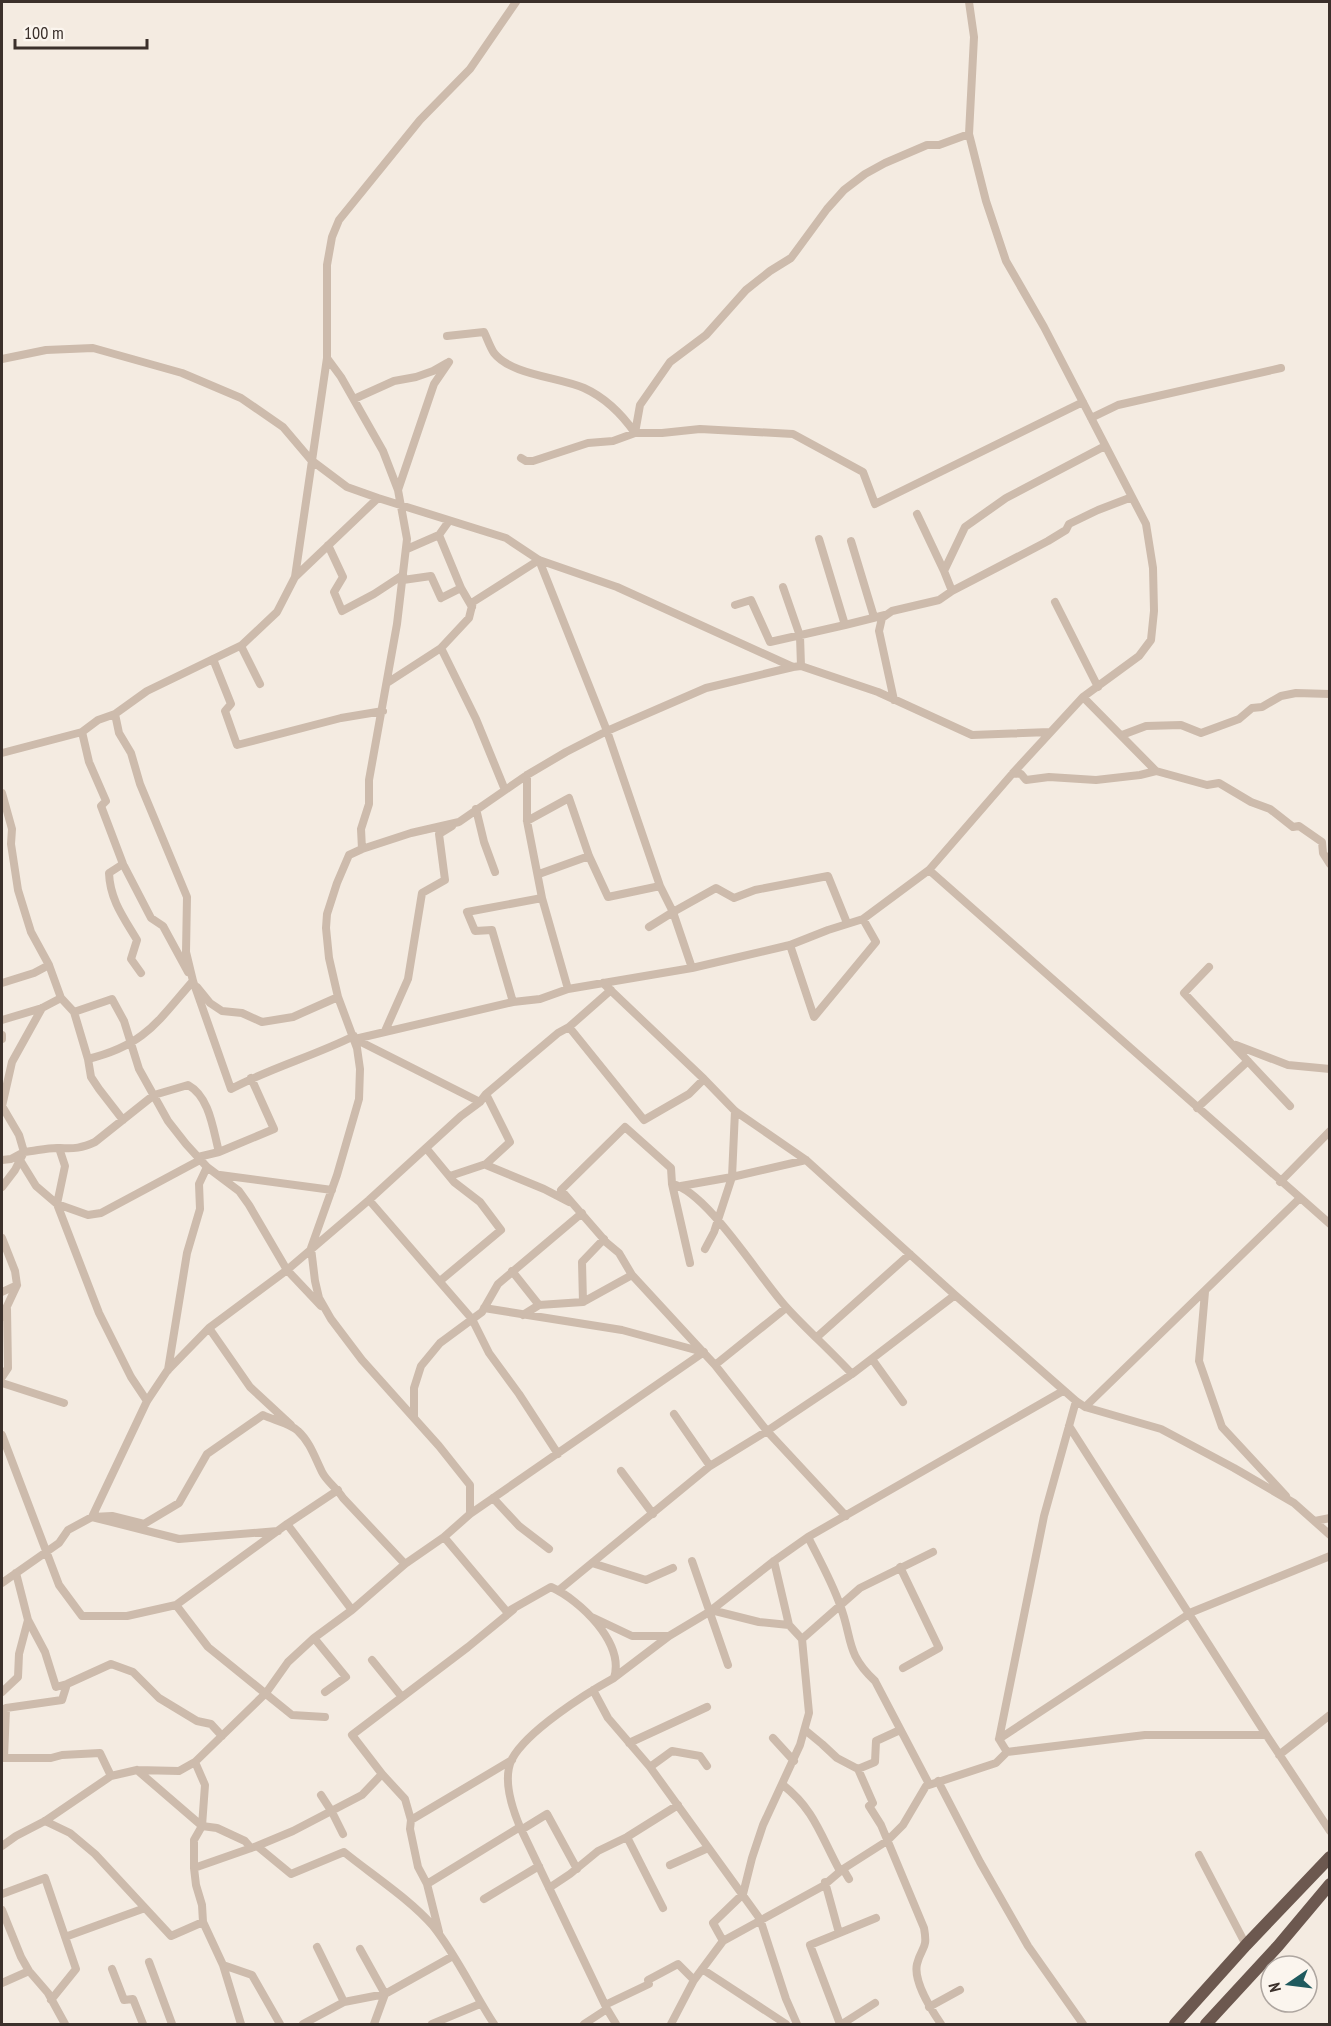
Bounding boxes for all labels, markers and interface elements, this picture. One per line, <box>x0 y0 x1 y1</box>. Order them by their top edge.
scale bar <box>15 12 147 50</box>
text: 100 m <box>24 21 64 44</box>
north arrow <box>1259 1954 1319 2014</box>
text: N <box>1264 1981 1285 1994</box>

